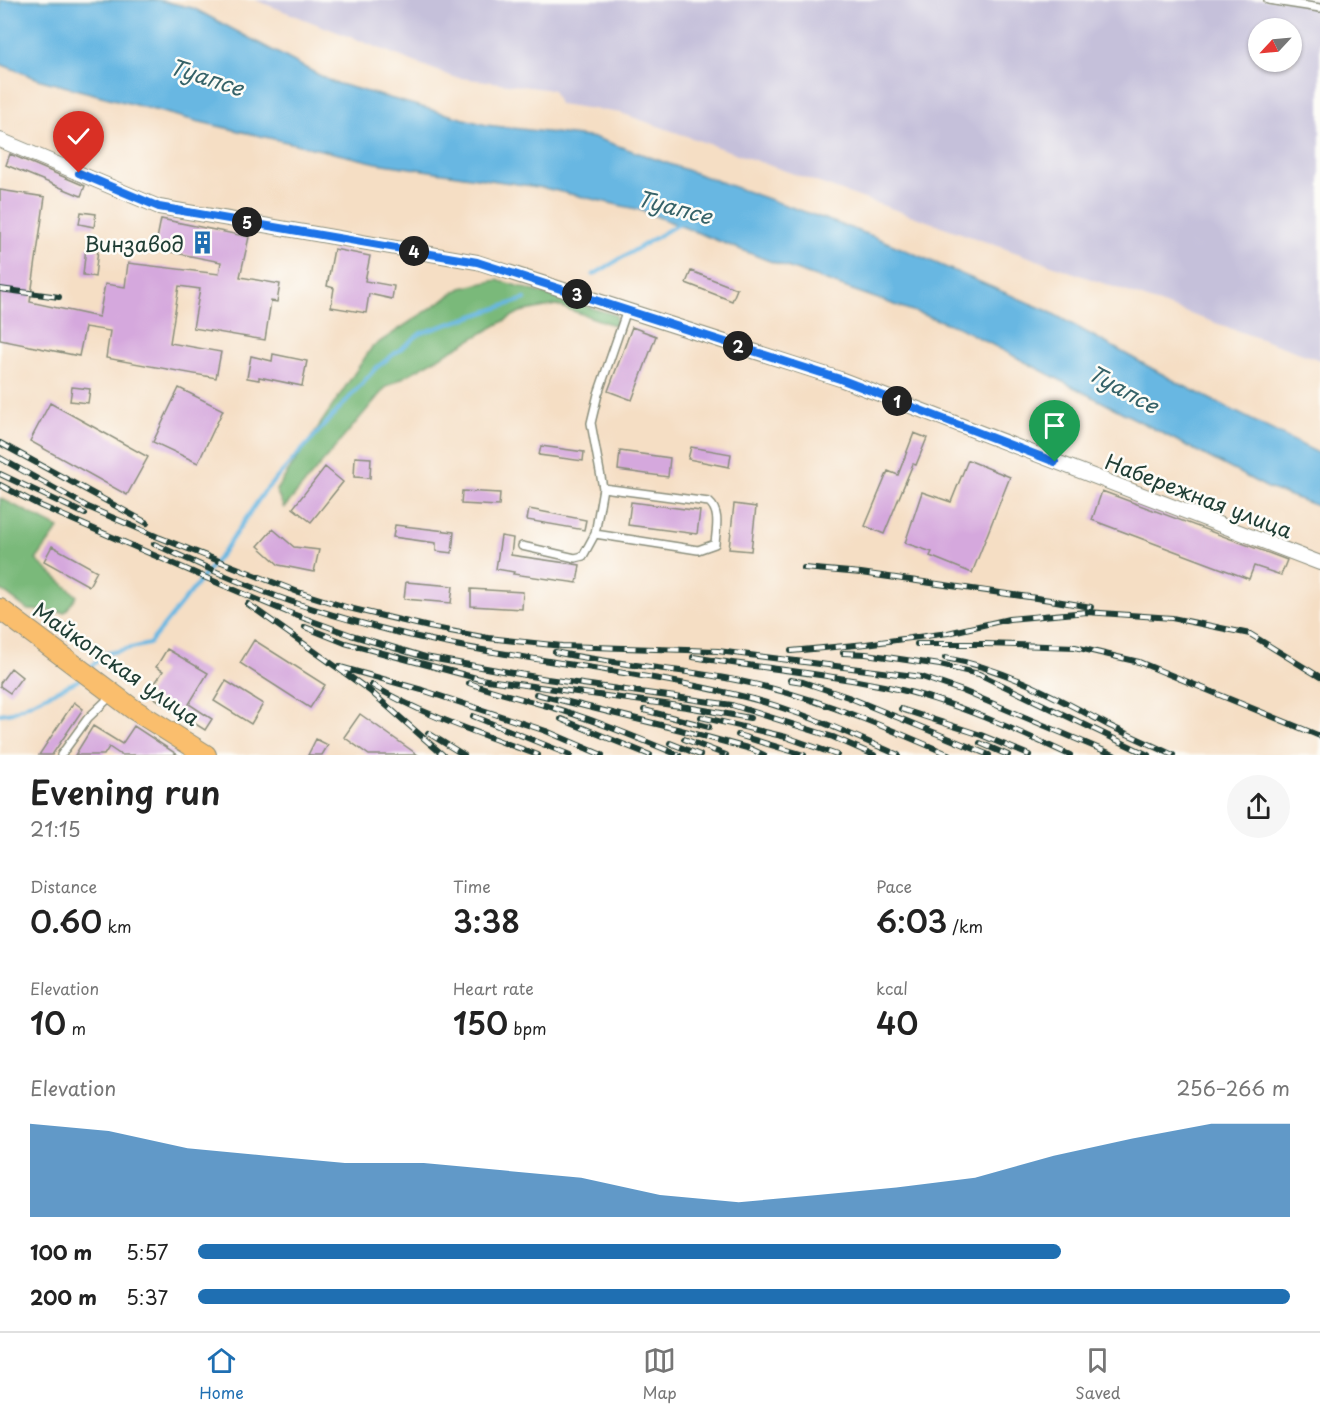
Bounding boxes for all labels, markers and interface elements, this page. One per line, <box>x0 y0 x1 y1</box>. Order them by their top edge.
north arrow <box>1248 18 1302 72</box>
map controls <box>1248 18 1302 72</box>
water label: Туапсе <box>166 49 249 104</box>
pin <box>53 111 104 173</box>
icon: check <box>62 120 95 153</box>
water label: Туапсе <box>634 180 717 232</box>
pin: 5 <box>232 207 262 237</box>
text: 5 <box>242 210 252 234</box>
place label: Винзавод <box>84 227 184 259</box>
building icon: Винзавод <box>189 230 215 256</box>
pin: 4 <box>399 236 429 266</box>
text: 4 <box>409 239 419 263</box>
pin: 3 <box>562 279 592 309</box>
text: 3 <box>572 282 582 306</box>
pin: 2 <box>723 331 753 361</box>
text: 2 <box>732 334 744 358</box>
water label: Туапсе <box>1083 355 1166 421</box>
pin: 1 <box>882 386 912 416</box>
text: 1 <box>893 389 901 413</box>
pin <box>1029 400 1080 462</box>
icon: arrive <box>1038 409 1071 442</box>
street label: Набережная улица <box>1101 445 1298 546</box>
street label: Майкопская улица <box>27 593 208 733</box>
text: Evening run <box>30 766 221 816</box>
button: share <box>1227 775 1290 838</box>
text: 21:15 <box>30 814 81 844</box>
text: Distance <box>30 874 97 898</box>
text: Time <box>453 874 491 898</box>
text: Pace <box>876 874 912 898</box>
text: 0.60 <box>30 898 102 943</box>
text: 3:38 <box>453 898 520 943</box>
text: 6:03 <box>876 898 947 943</box>
text: km <box>102 914 131 938</box>
text: /km <box>947 914 983 938</box>
text: Elevation <box>30 976 99 1000</box>
text: Heart rate <box>453 976 534 1000</box>
text: kcal <box>876 976 908 1000</box>
text: 10 <box>30 1000 66 1045</box>
text: 150 <box>453 1000 508 1045</box>
text: 40 <box>876 1000 918 1045</box>
text: m <box>66 1016 86 1040</box>
text: bpm <box>508 1016 547 1040</box>
text: Elevation <box>30 1073 116 1103</box>
text: 256–266 m <box>1176 1073 1290 1103</box>
text: 100 m <box>30 1237 92 1267</box>
text: 5:57 <box>126 1237 169 1267</box>
text: 200 m <box>30 1282 97 1312</box>
text: 5:37 <box>126 1282 168 1312</box>
tab: Home <box>199 1344 244 1404</box>
tab: Map <box>642 1344 677 1404</box>
tab: Saved <box>1075 1344 1121 1404</box>

